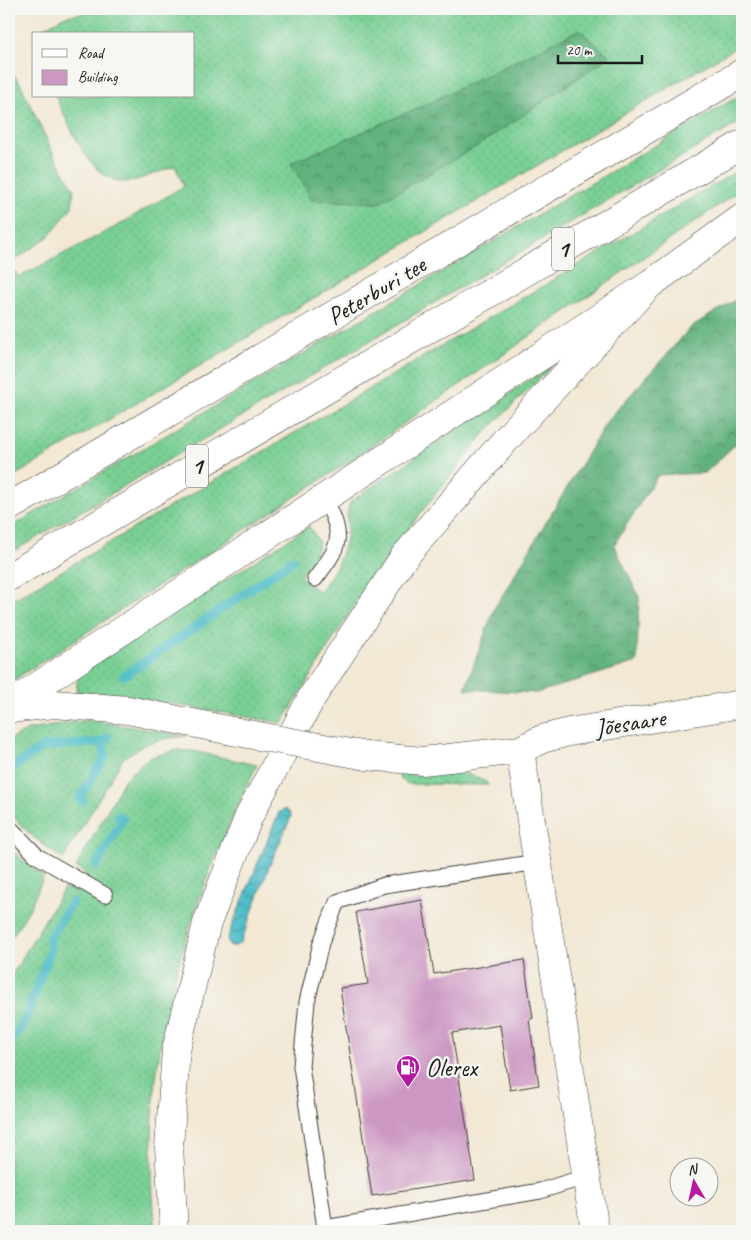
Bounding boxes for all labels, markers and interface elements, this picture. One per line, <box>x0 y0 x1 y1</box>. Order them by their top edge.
legend <box>32 32 195 98</box>
scale bar <box>558 32 642 64</box>
text: 20 m <box>566 41 593 60</box>
text: Road <box>78 44 105 63</box>
text: Building <box>78 68 118 87</box>
road number: 1 <box>552 228 574 270</box>
street label: Peterburi tee <box>321 248 433 333</box>
road number: 1 <box>186 444 208 488</box>
street label: Jõesaare <box>592 701 669 744</box>
place label: Olerex <box>426 1052 479 1084</box>
fuel station icon: Olerex <box>395 1054 421 1088</box>
north arrow <box>668 1158 718 1208</box>
text: N <box>686 1160 700 1179</box>

